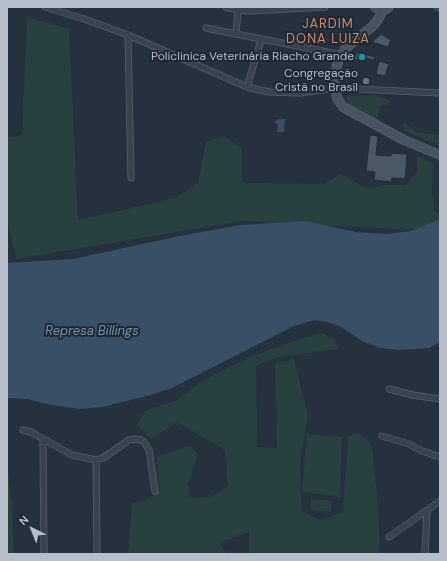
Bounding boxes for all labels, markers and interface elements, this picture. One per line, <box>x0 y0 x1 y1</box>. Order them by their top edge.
district label: JARDIM DONA LUIZA <box>286 17 370 48</box>
place label: Policlinica Veterinária Riacho Grande <box>151 50 354 64</box>
marker: Policlinica Veterinária Riacho Grande <box>357 52 367 62</box>
place label: Congregação Cristã no Brasil <box>275 67 358 95</box>
marker: Congregação Cristã no Brasil <box>361 76 371 86</box>
water label: Represa Billings <box>45 324 139 340</box>
north arrow <box>12 509 52 549</box>
text: N <box>16 512 32 528</box>

